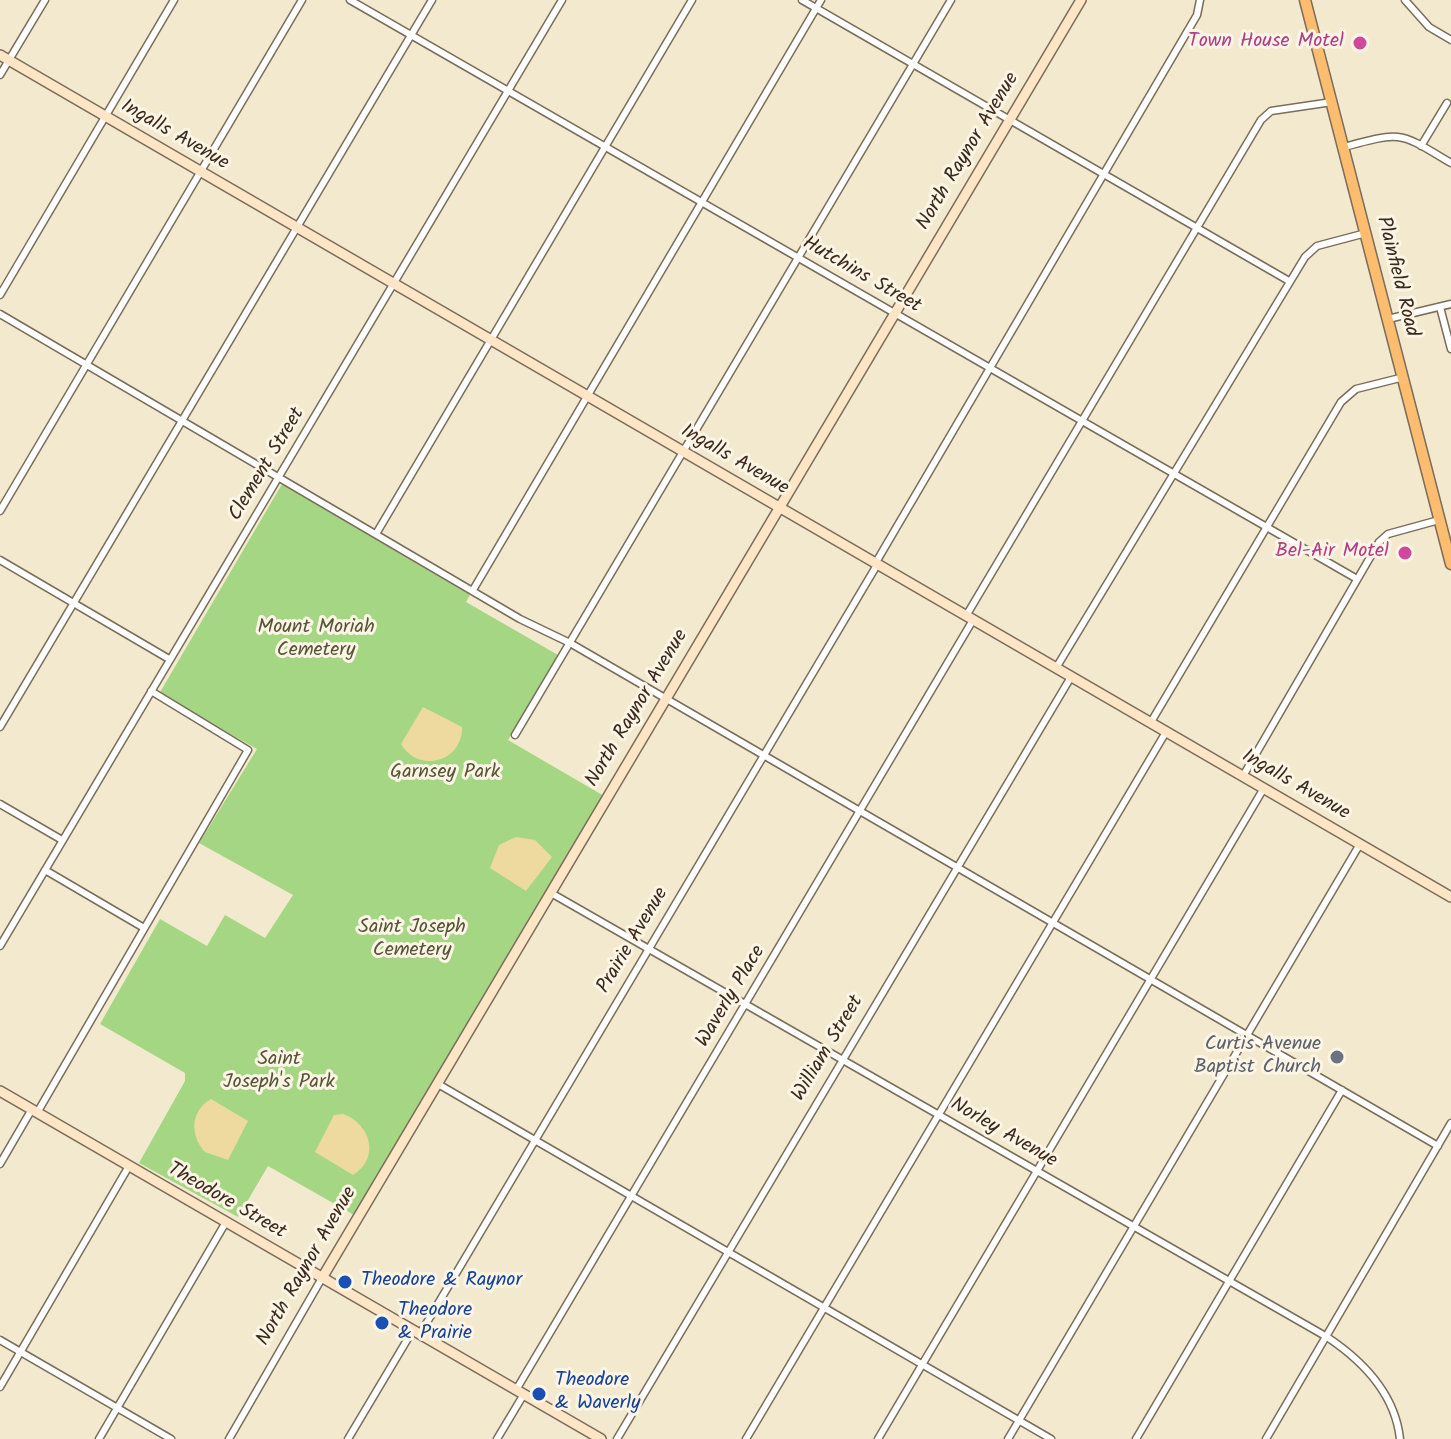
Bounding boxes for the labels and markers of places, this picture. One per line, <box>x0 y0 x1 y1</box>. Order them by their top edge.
place label: Town House Motel <box>1188 31 1344 55</box>
marker: Town House Motel <box>1351 34 1369 52</box>
place label: Bel-Air Motel <box>1275 541 1389 565</box>
marker: Bel-Air Motel <box>1396 544 1414 562</box>
place label: Curtis Avenue Baptist Church <box>1194 1034 1321 1081</box>
marker: Curtis Avenue Baptist Church <box>1328 1048 1346 1066</box>
place label: Theodore & Raynor <box>361 1270 522 1294</box>
marker: Theodore & Raynor <box>336 1273 354 1291</box>
place label: Theodore & Prairie <box>398 1300 472 1347</box>
marker: Theodore & Prairie <box>373 1314 391 1332</box>
place label: Theodore & Waverly <box>555 1370 640 1417</box>
marker: Theodore & Waverly <box>530 1385 548 1403</box>

